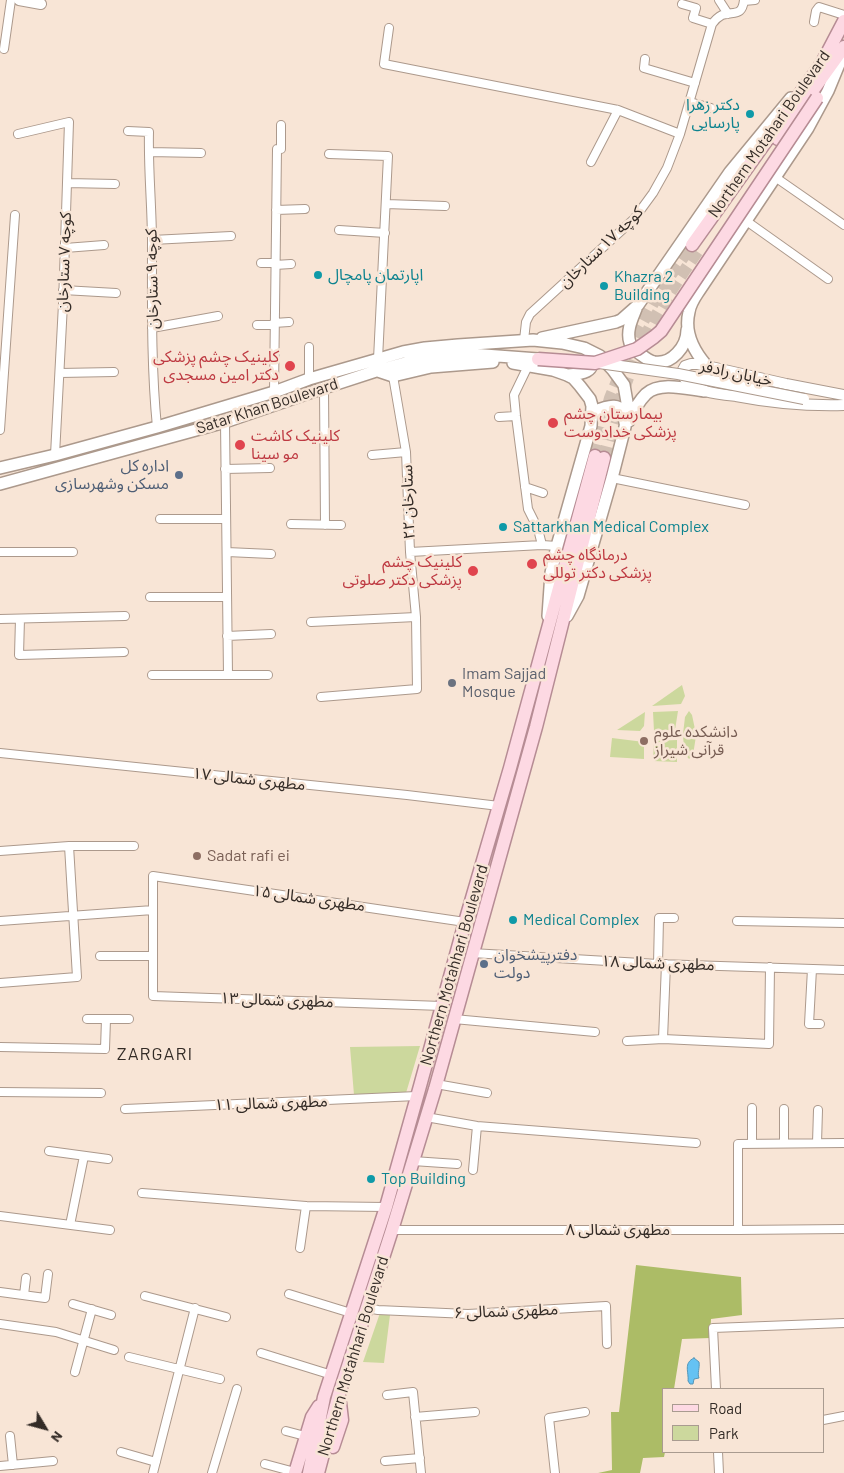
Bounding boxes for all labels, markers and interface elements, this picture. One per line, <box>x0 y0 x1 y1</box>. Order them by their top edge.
street label: Northern Motahari Boulevard <box>704 47 834 221</box>
place label: دکتر زهرا پارسایی <box>686 95 740 133</box>
marker: دکتر زهرا پارسایی <box>744 108 756 120</box>
street label: کوچه ۱۷ ستارخان <box>555 202 647 292</box>
street label: کوچه ۷ ستارخان <box>53 212 75 312</box>
street label: کوچه ۹ ستارخان <box>142 229 162 329</box>
place label: اپارتمان پامچال <box>328 265 423 285</box>
place label: Khazra 2 Building <box>614 267 673 305</box>
marker: اپارتمان پامچال <box>312 269 324 281</box>
marker: Khazra 2 Building <box>598 280 610 292</box>
place label: کلینیک چشم پزشکی دکتر امین مسجدی <box>153 347 279 385</box>
street label: خیابان رادفر <box>698 356 774 390</box>
marker: کلینیک چشم پزشکی دکتر امین مسجدی <box>283 359 297 373</box>
street label: Satar Khan Boulevard <box>194 374 340 438</box>
place label: بیمارستان چشم پزشکی خدادوست <box>564 404 677 442</box>
marker: بیمارستان چشم پزشکی خدادوست <box>546 416 560 430</box>
place label: کلینیک کاشت مو سینا <box>251 426 340 464</box>
marker: کلینیک کاشت مو سینا <box>233 438 247 452</box>
place label: اداره کل مسکن وشهرسازی <box>55 456 169 494</box>
street label: ۲۲ ستارخان <box>397 464 419 540</box>
marker: اداره کل مسکن وشهرسازی <box>173 469 185 481</box>
place label: Sattarkhan Medical Complex <box>513 517 709 537</box>
marker: Sattarkhan Medical Complex <box>497 521 509 533</box>
place label: درمانگاه چشم پزشكی دكتر توللی <box>543 545 652 583</box>
place label: کلینیک چشم پزشکی دکتر صلوتی <box>343 552 462 590</box>
marker: درمانگاه چشم پزشكی دكتر توللی <box>525 557 539 571</box>
marker: کلینیک چشم پزشکی دکتر صلوتی <box>466 564 480 578</box>
place label: Imam Sajjad Mosque <box>462 664 546 702</box>
marker: Imam Sajjad Mosque <box>446 677 458 689</box>
place label: دانشکده علوم قرآنی شیراز <box>654 722 738 760</box>
marker: دانشکده علوم قرآنی شیراز <box>638 735 650 747</box>
street label: ۱۷ مطهری شمالی <box>192 764 306 794</box>
place label: Sadat rafi ei <box>207 846 290 866</box>
marker: Sadat rafi ei <box>191 850 203 862</box>
street label: Northern Motahhari Boulevard <box>416 862 492 1068</box>
street label: ۱۵ مطهری شمالی <box>251 881 367 915</box>
place label: Medical Complex <box>523 910 639 930</box>
marker: Medical Complex <box>507 914 519 926</box>
place label: دفترپیشخوان دولت <box>494 945 577 983</box>
street label: ۱۸ مطهری شمالی <box>601 951 715 975</box>
marker: دفترپیشخوان دولت <box>478 958 490 970</box>
street label: ۱۳ مطهری شمالی <box>220 988 334 1012</box>
district label: ZARGARI <box>116 1043 194 1065</box>
street label: ۱۱ مطهری شمالی <box>214 1091 328 1115</box>
place label: Top Building <box>381 1169 466 1189</box>
marker: Top Building <box>365 1173 377 1185</box>
street label: ۸ مطهری شمالی <box>566 1220 670 1240</box>
street label: Northern Motahhari Boulevard <box>313 1254 393 1458</box>
street label: ۶ مطهری شمالی <box>454 1300 558 1322</box>
legend <box>662 1388 824 1453</box>
text: Road <box>709 1399 742 1417</box>
north arrow <box>20 1403 70 1453</box>
text: Park <box>709 1424 738 1442</box>
text: N <box>48 1428 67 1446</box>

